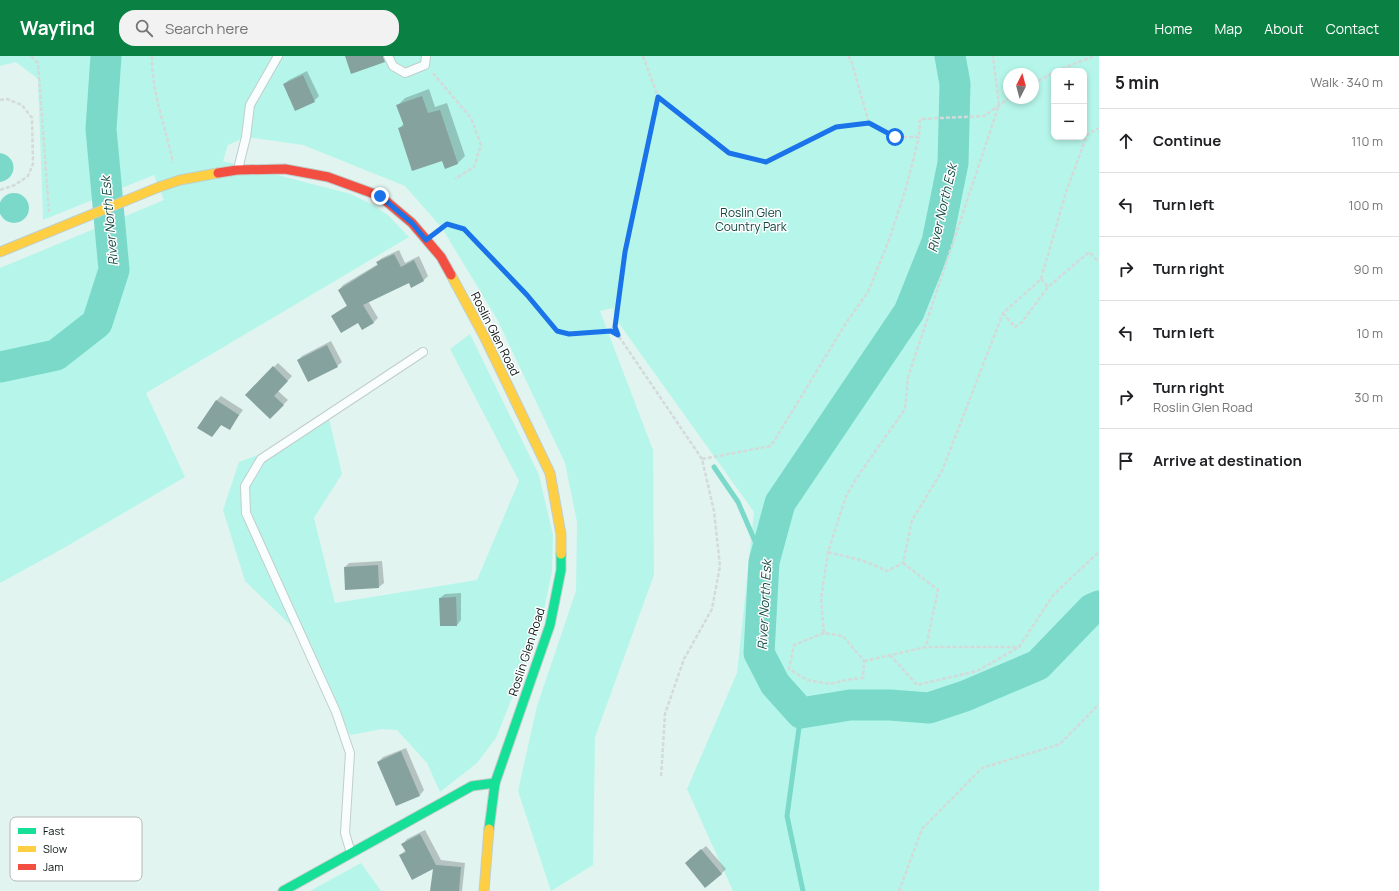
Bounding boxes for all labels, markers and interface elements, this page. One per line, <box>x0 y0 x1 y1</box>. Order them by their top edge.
search box <box>119 10 399 46</box>
text: Wayfind <box>20 15 95 41</box>
icon: search <box>133 17 155 39</box>
text: Search here <box>165 18 248 39</box>
text: Home <box>1155 19 1192 38</box>
text: Map <box>1214 19 1242 38</box>
text: About <box>1264 19 1304 38</box>
text: Contact <box>1326 19 1379 38</box>
north arrow <box>1003 68 1039 104</box>
map controls <box>1051 68 1087 140</box>
button: + <box>1051 68 1087 104</box>
text: 5 min <box>1115 71 1159 94</box>
text: Walk · 340 m <box>1310 73 1383 91</box>
button: − <box>1051 104 1087 140</box>
route start <box>886 128 904 146</box>
icon: ahead <box>1115 130 1137 152</box>
text: Continue <box>1153 130 1221 151</box>
text: 110 m <box>1351 132 1383 150</box>
water label: River North Esk <box>923 160 961 254</box>
water label: River North Esk <box>96 173 122 267</box>
route end <box>371 187 389 205</box>
icon: left <box>1115 194 1137 216</box>
text: Turn left <box>1153 194 1215 215</box>
text: 100 m <box>1348 196 1383 214</box>
park label: Roslin Glen Country Park <box>715 204 788 235</box>
icon: right <box>1115 258 1137 280</box>
text: Turn right <box>1153 258 1224 279</box>
text: 90 m <box>1353 260 1383 278</box>
street label: Roslin Glen Road <box>467 289 524 379</box>
icon: left <box>1115 322 1137 344</box>
text: Turn left <box>1153 322 1215 343</box>
text: 10 m <box>1356 324 1383 342</box>
text: Turn right <box>1153 377 1224 398</box>
icon: right <box>1115 386 1137 408</box>
text: 30 m <box>1354 388 1383 406</box>
text: Roslin Glen Road <box>1153 398 1253 416</box>
icon: arrive <box>1115 450 1137 472</box>
text: Arrive at destination <box>1153 450 1302 471</box>
water label: River North Esk <box>753 557 775 650</box>
street label: Roslin Glen Road <box>504 605 549 698</box>
legend <box>10 817 142 881</box>
text: Fast <box>43 823 65 838</box>
text: Slow <box>43 841 68 856</box>
text: Jam <box>43 859 64 874</box>

